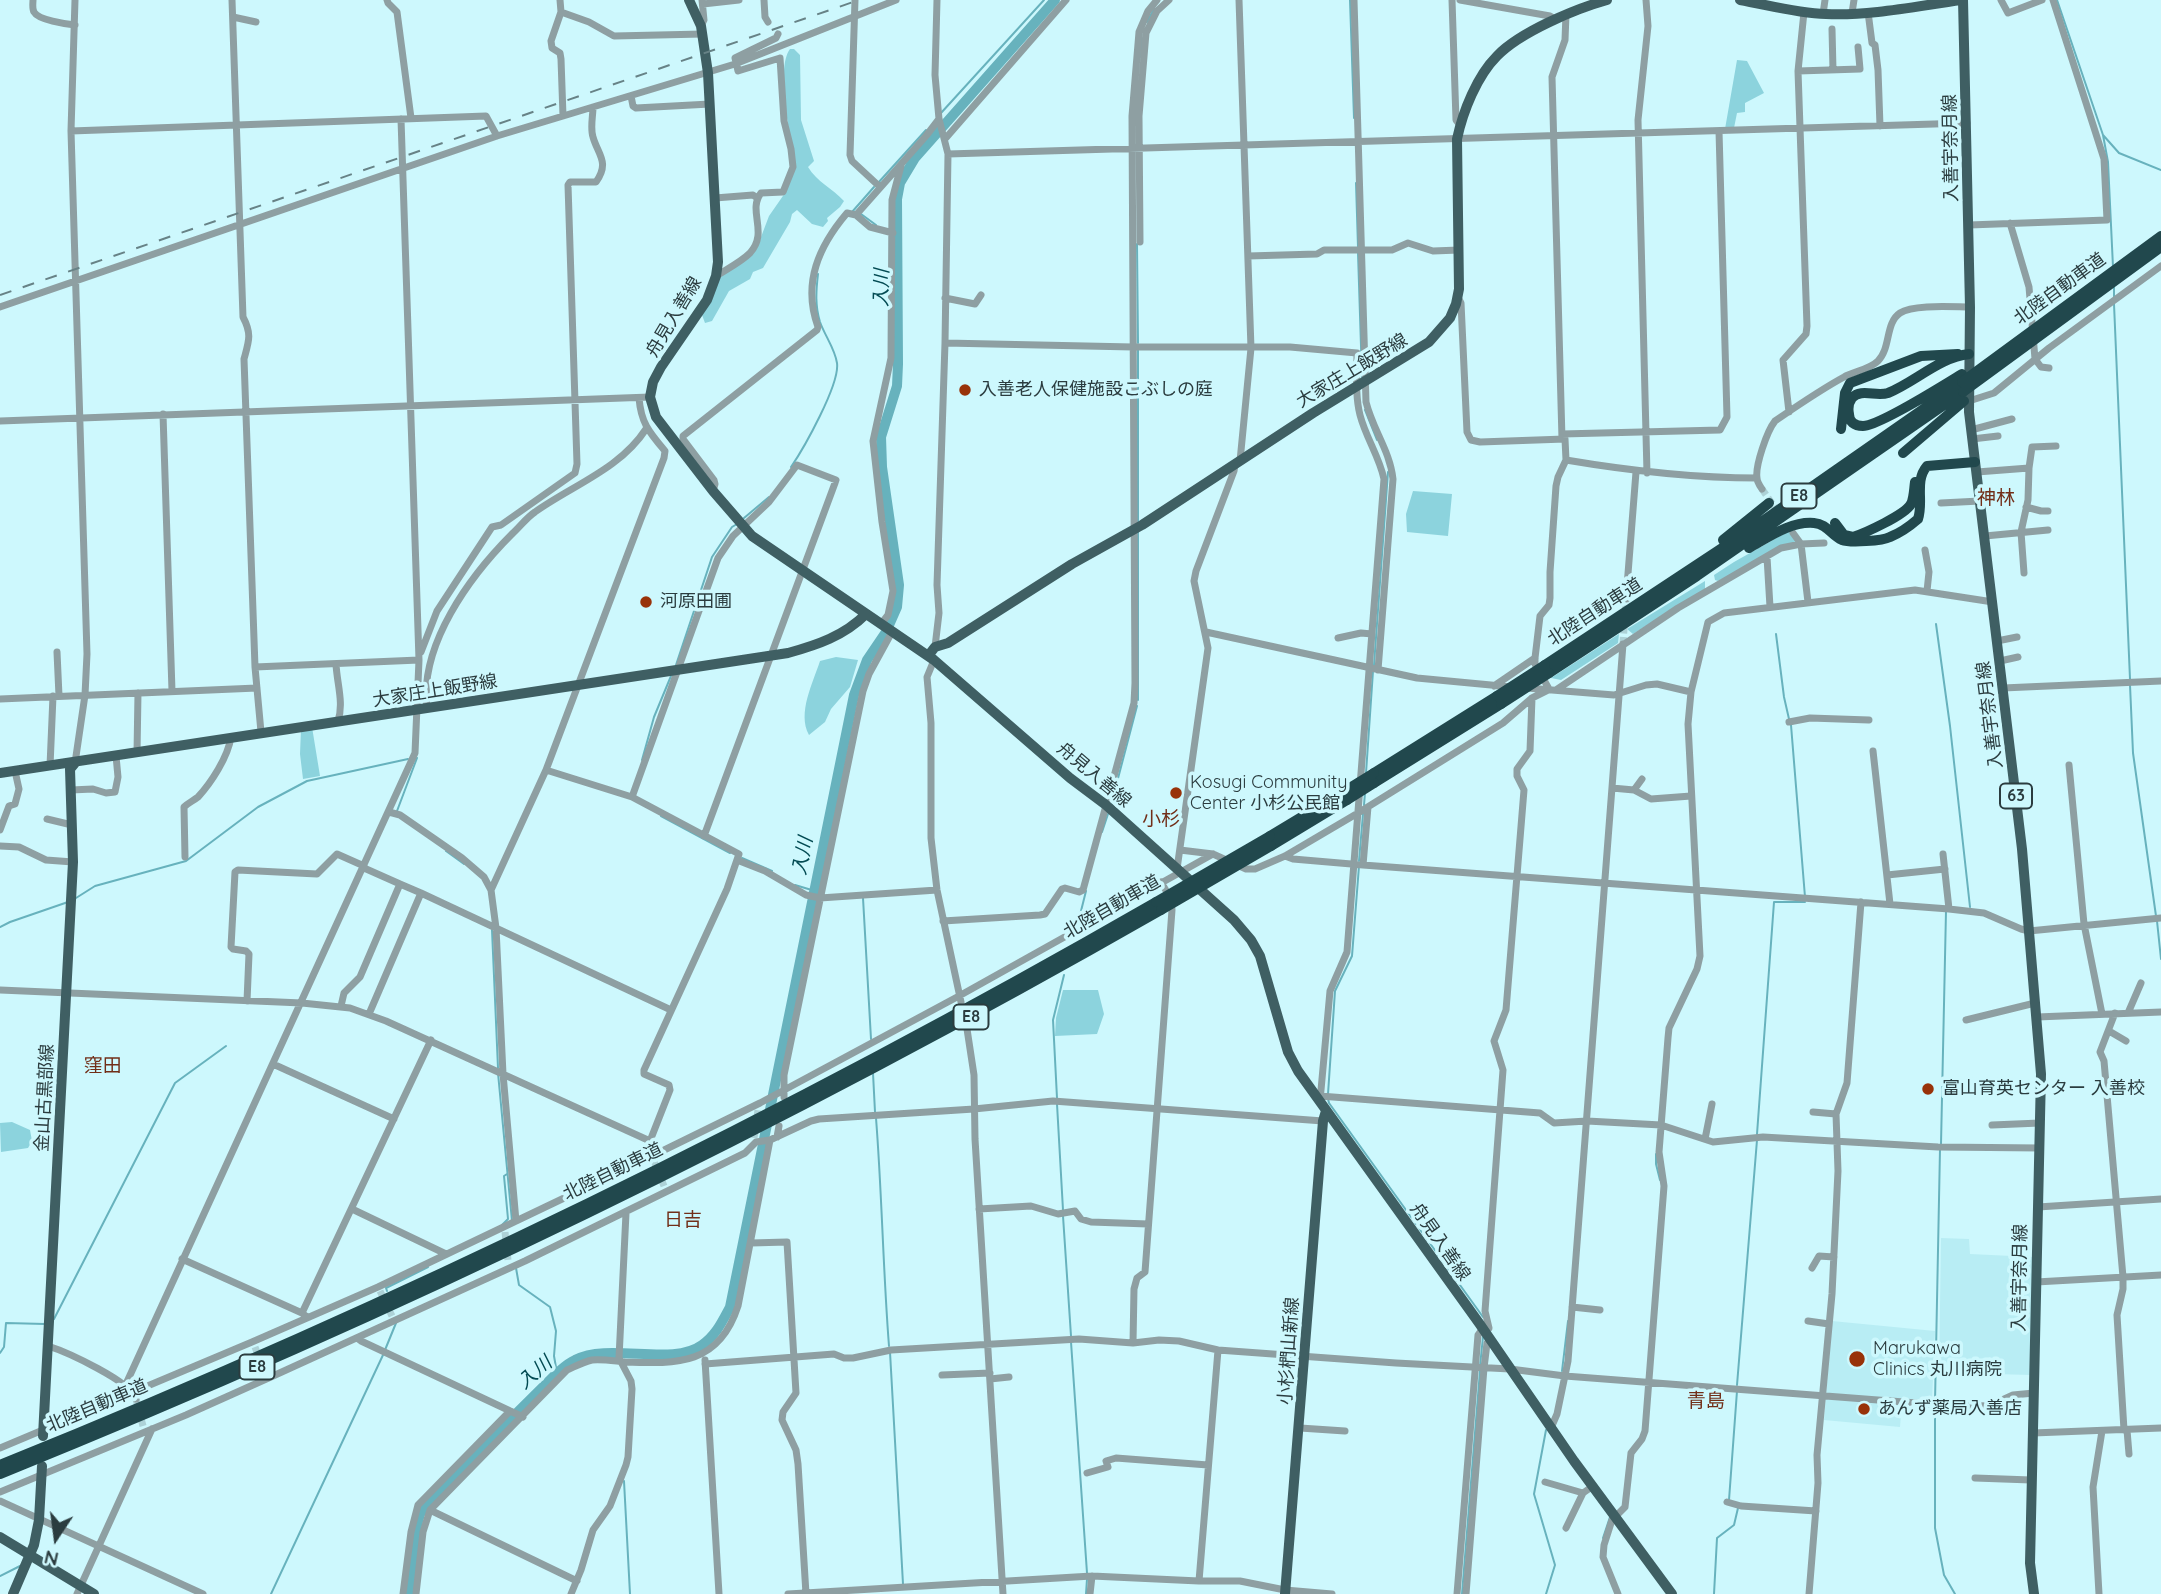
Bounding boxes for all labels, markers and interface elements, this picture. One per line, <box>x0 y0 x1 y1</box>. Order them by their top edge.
street label: 入善宇奈月線 <box>1939 94 1963 202</box>
street label: 北陸自動車道 <box>2010 249 2110 329</box>
water label: 入川 <box>870 269 894 307</box>
street label: 舟見入善線 <box>642 273 706 361</box>
street label: 大家庄上飯野線 <box>1292 329 1412 413</box>
place label: 入善老人保健施設こぶしの庭 <box>979 379 1213 401</box>
marker: 入善老人保健施設こぶしの庭 <box>957 382 973 398</box>
road number: E8 <box>1782 484 1816 509</box>
district label: 神林 <box>1977 487 2015 509</box>
street label: 北陸自動車道 <box>1544 574 1646 650</box>
place label: 河原田圃 <box>660 591 732 613</box>
marker: 河原田圃 <box>638 594 654 610</box>
street label: 入善宇奈月線 <box>1973 660 2007 770</box>
street label: 大家庄上飯野線 <box>371 670 499 712</box>
street label: 舟見入善線 <box>1053 738 1135 812</box>
place label: Kosugi Community Center 小杉公民館 <box>1190 772 1347 814</box>
road number: 63 <box>2000 783 2032 808</box>
marker: Kosugi Community Center 小杉公民館 <box>1168 785 1184 801</box>
district label: 小杉 <box>1142 808 1180 830</box>
water label: 入川 <box>788 835 818 877</box>
street label: 北陸自動車道 <box>1060 871 1164 943</box>
road number: E8 <box>954 1004 988 1030</box>
street label: 金山古黒部線 <box>31 1044 59 1152</box>
district label: 窪田 <box>84 1055 122 1077</box>
place label: 富山育英センター 入善校 <box>1942 1078 2145 1100</box>
marker: 富山育英センター 入善校 <box>1920 1081 1936 1097</box>
street label: 北陸自動車道 <box>560 1139 666 1205</box>
street label: 舟見入善線 <box>1405 1199 1475 1285</box>
district label: 日吉 <box>664 1209 702 1231</box>
street label: 入善宇奈月線 <box>2008 1224 2032 1332</box>
street label: 小杉椚山新線 <box>1274 1296 1304 1406</box>
place label: Marukawa Clinics 丸川病院 <box>1873 1338 2002 1380</box>
marker: Marukawa Clinics 丸川病院 <box>1847 1349 1867 1369</box>
water label: 入川 <box>513 1352 557 1394</box>
road number: E8 <box>240 1354 274 1380</box>
street label: 北陸自動車道 <box>43 1375 151 1437</box>
district label: 青島 <box>1687 1390 1725 1412</box>
place label: あんず薬局入善店 <box>1878 1398 2022 1420</box>
marker: あんず薬局入善店 <box>1856 1401 1872 1417</box>
north arrow <box>21 1503 91 1573</box>
text: N <box>42 1545 61 1572</box>

